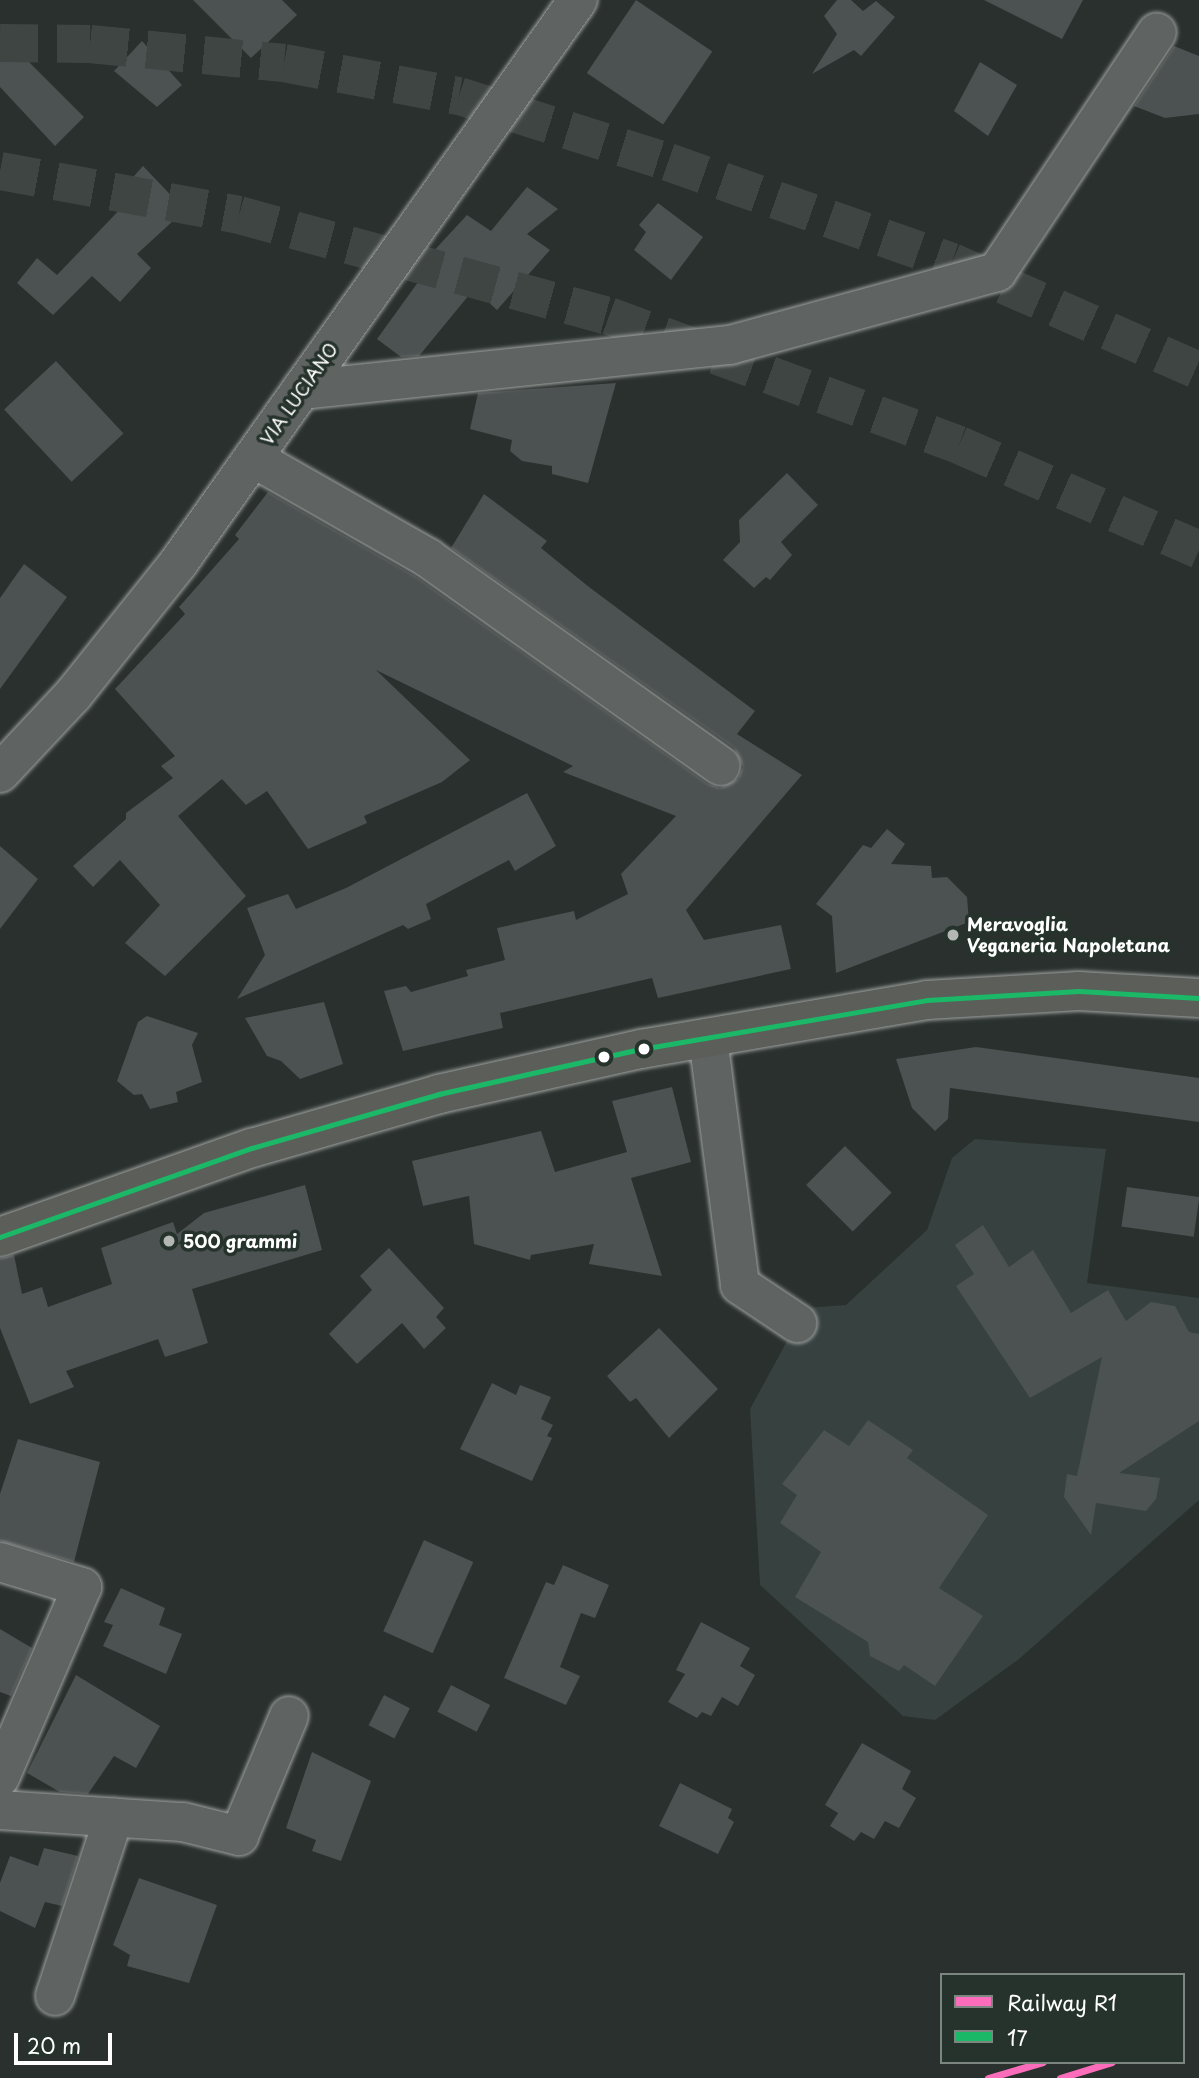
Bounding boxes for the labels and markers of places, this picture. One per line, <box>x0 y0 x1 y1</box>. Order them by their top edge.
place label: Meravoglia Veganeria Napoletana <box>967 914 1169 956</box>
marker: Meravoglia Veganeria Napoletana <box>945 927 961 943</box>
unlabelled marker <box>637 1042 651 1056</box>
unlabelled marker <box>597 1050 611 1064</box>
place label: 500 grammi <box>183 1230 298 1252</box>
marker: 500 grammi <box>161 1233 177 1249</box>

